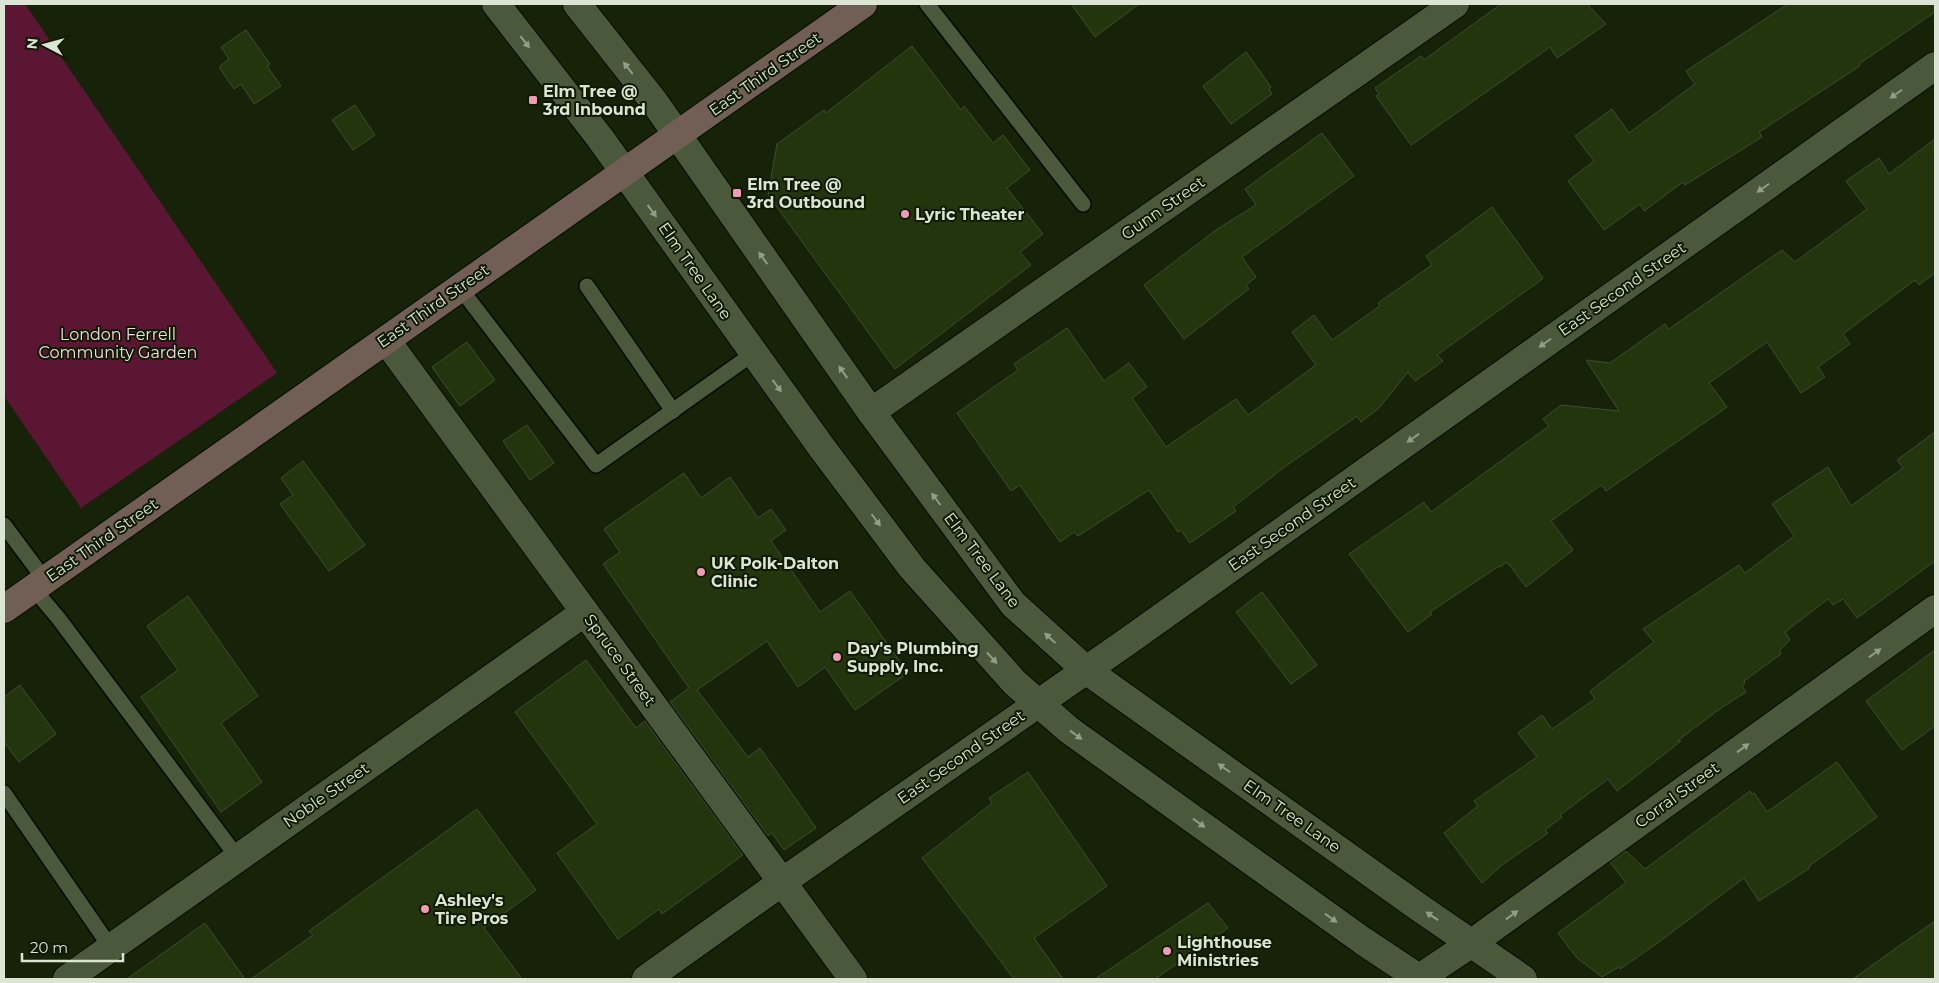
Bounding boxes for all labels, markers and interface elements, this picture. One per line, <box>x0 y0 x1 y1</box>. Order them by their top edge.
north arrow <box>20 20 70 70</box>
street label: East Third Street <box>705 28 825 120</box>
one-way arrow <box>520 35 531 48</box>
text: N <box>23 37 42 50</box>
one-way arrow <box>622 62 633 75</box>
place label: Elm Tree @ 3rd Inbound <box>542 82 646 119</box>
one-way arrow <box>1889 89 1902 99</box>
marker: Elm Tree @ 3rd Inbound <box>527 94 539 106</box>
street label: Gunn Street <box>1118 172 1209 244</box>
place label: Elm Tree @ 3rd Outbound <box>746 175 865 212</box>
one-way arrow <box>1756 183 1770 193</box>
marker: Elm Tree @ 3rd Outbound <box>731 187 743 199</box>
one-way arrow <box>647 204 657 218</box>
place label: Lyric Theater <box>915 205 1024 224</box>
marker: Lyric Theater <box>899 208 911 220</box>
street label: Elm Tree Lane <box>654 219 736 323</box>
street label: East Second Street <box>1555 238 1690 340</box>
one-way arrow <box>758 251 768 264</box>
street label: East Third Street <box>373 260 493 352</box>
park label: London Ferrell Community Garden <box>39 325 197 362</box>
one-way arrow <box>1538 338 1552 348</box>
one-way arrow <box>838 365 848 378</box>
one-way arrow <box>772 379 782 393</box>
one-way arrow <box>1407 432 1420 443</box>
street label: East Second Street <box>1225 473 1360 575</box>
one-way arrow <box>930 493 941 506</box>
street label: East Third Street <box>42 494 162 586</box>
street label: Elm Tree Lane <box>940 509 1024 611</box>
one-way arrow <box>871 513 881 527</box>
place label: UK Polk-Dalton Clinic <box>711 554 839 591</box>
marker: UK Polk-Dalton Clinic <box>695 566 707 578</box>
street label: Spruce Street <box>580 610 660 710</box>
one-way arrow <box>1044 632 1056 644</box>
place label: Day's Plumbing Supply, Inc. <box>847 639 979 676</box>
one-way arrow <box>1868 648 1882 658</box>
marker: Day's Plumbing Supply, Inc. <box>831 651 843 663</box>
one-way arrow <box>986 651 998 663</box>
street label: East Second Street <box>894 706 1029 808</box>
one-way arrow <box>1069 730 1083 740</box>
one-way arrow <box>1736 743 1750 753</box>
street label: Noble Street <box>279 758 373 832</box>
street label: Corral Street <box>1631 758 1723 832</box>
one-way arrow <box>1217 763 1231 773</box>
street label: Elm Tree Lane <box>1240 775 1344 857</box>
one-way arrow <box>1193 818 1206 828</box>
place label: Ashley's Tire Pros <box>434 891 509 928</box>
marker: Ashley's Tire Pros <box>419 903 431 915</box>
one-way arrow <box>1505 909 1518 920</box>
one-way arrow <box>1425 911 1439 921</box>
one-way arrow <box>1325 913 1338 923</box>
scale bar <box>22 930 124 962</box>
place label: Lighthouse Ministries <box>1177 933 1272 970</box>
text: 20 m <box>30 938 68 957</box>
marker: Lighthouse Ministries <box>1161 945 1173 957</box>

